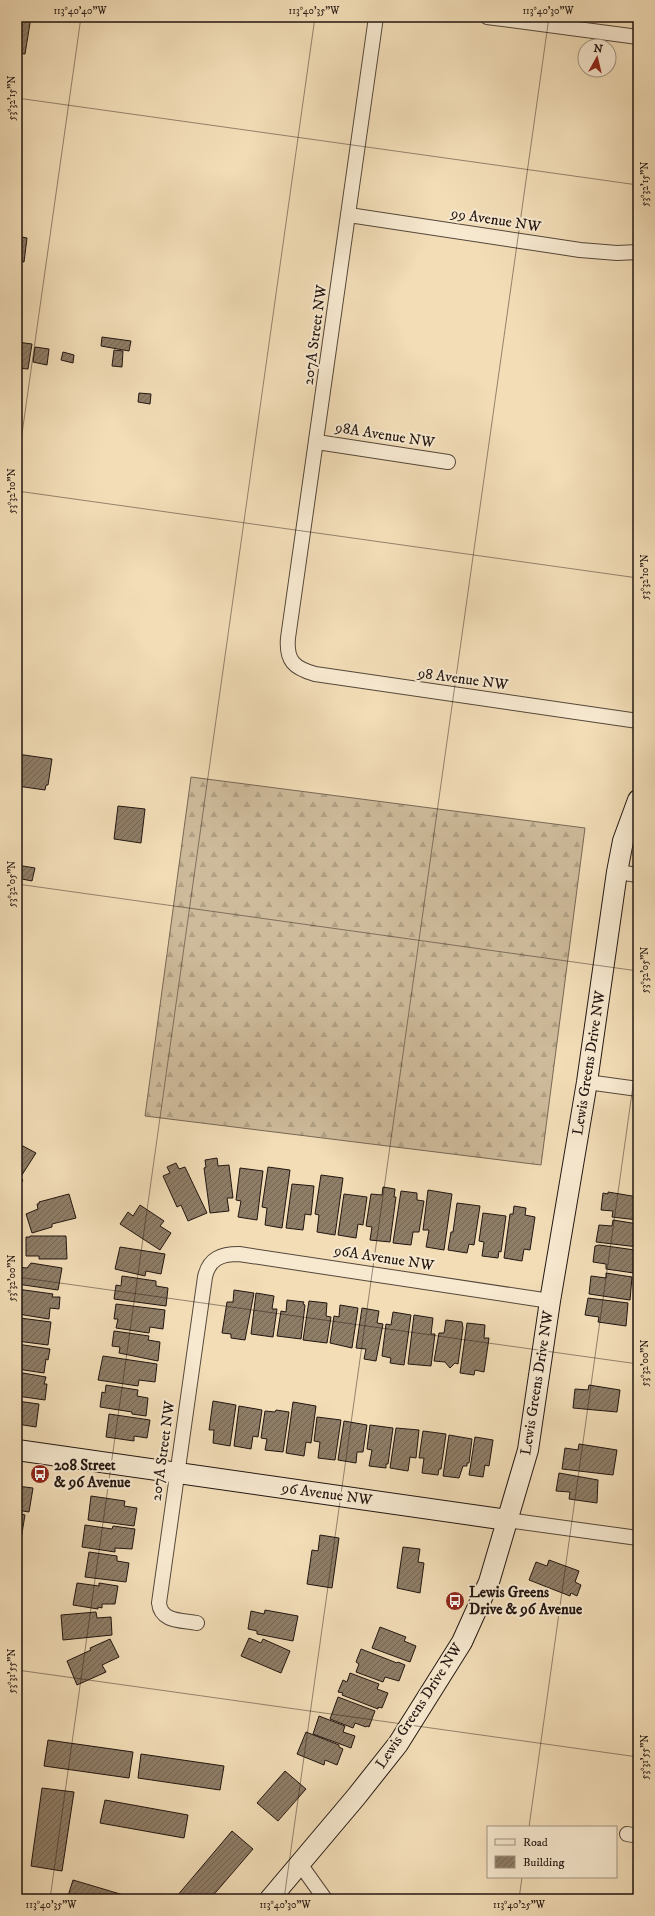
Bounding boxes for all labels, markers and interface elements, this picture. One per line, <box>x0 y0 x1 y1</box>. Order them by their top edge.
text: 113°40'40"W <box>53 5 107 17</box>
text: 113°40'35"W <box>289 5 340 17</box>
text: 113°40'30"W <box>522 5 574 17</box>
north arrow <box>577 38 617 78</box>
text: N <box>593 42 604 57</box>
text: 53°32'15"N <box>6 76 18 120</box>
text: 53°32'15"N <box>639 162 651 206</box>
street label: 99 Avenue NW <box>449 203 543 237</box>
street label: 207A Street NW <box>299 283 331 386</box>
street label: 98A Avenue NW <box>333 418 436 452</box>
text: 53°32'10"N <box>6 468 18 514</box>
text: 53°32'10"N <box>639 554 651 600</box>
street label: 98 Avenue NW <box>416 663 510 695</box>
text: 53°32'05"N <box>6 861 18 907</box>
text: 53°32'05"N <box>639 947 651 993</box>
street label: Lewis Greens Drive NW <box>568 989 610 1137</box>
street label: 96A Avenue NW <box>332 1241 435 1275</box>
text: 53°32'00"N <box>6 1254 18 1302</box>
street label: Lewis Greens Drive NW <box>516 1309 558 1457</box>
text: 53°32'00"N <box>639 1339 651 1387</box>
street label: 207A Street NW <box>147 1399 179 1502</box>
place label: 208 Street & 96 Avenue <box>54 1456 131 1492</box>
bus stop icon: 208 Street & 96 Avenue <box>29 1463 51 1485</box>
street label: 96 Avenue NW <box>280 1478 374 1510</box>
place label: Lewis Greens Drive & 96 Avenue <box>469 1583 583 1619</box>
bus stop icon: Lewis Greens Drive & 96 Avenue <box>444 1590 466 1612</box>
street label: Lewis Greens Drive NW <box>371 1639 467 1772</box>
text: 53°31'55"N <box>6 1649 18 1693</box>
text: 53°31'55"N <box>639 1735 651 1779</box>
legend <box>487 1826 617 1878</box>
text: Road <box>523 1835 548 1850</box>
text: Building <box>523 1855 564 1870</box>
text: 113°40'35"W <box>26 1899 77 1911</box>
text: 113°40'30"W <box>259 1899 311 1911</box>
text: 113°40'25"W <box>493 1899 546 1911</box>

